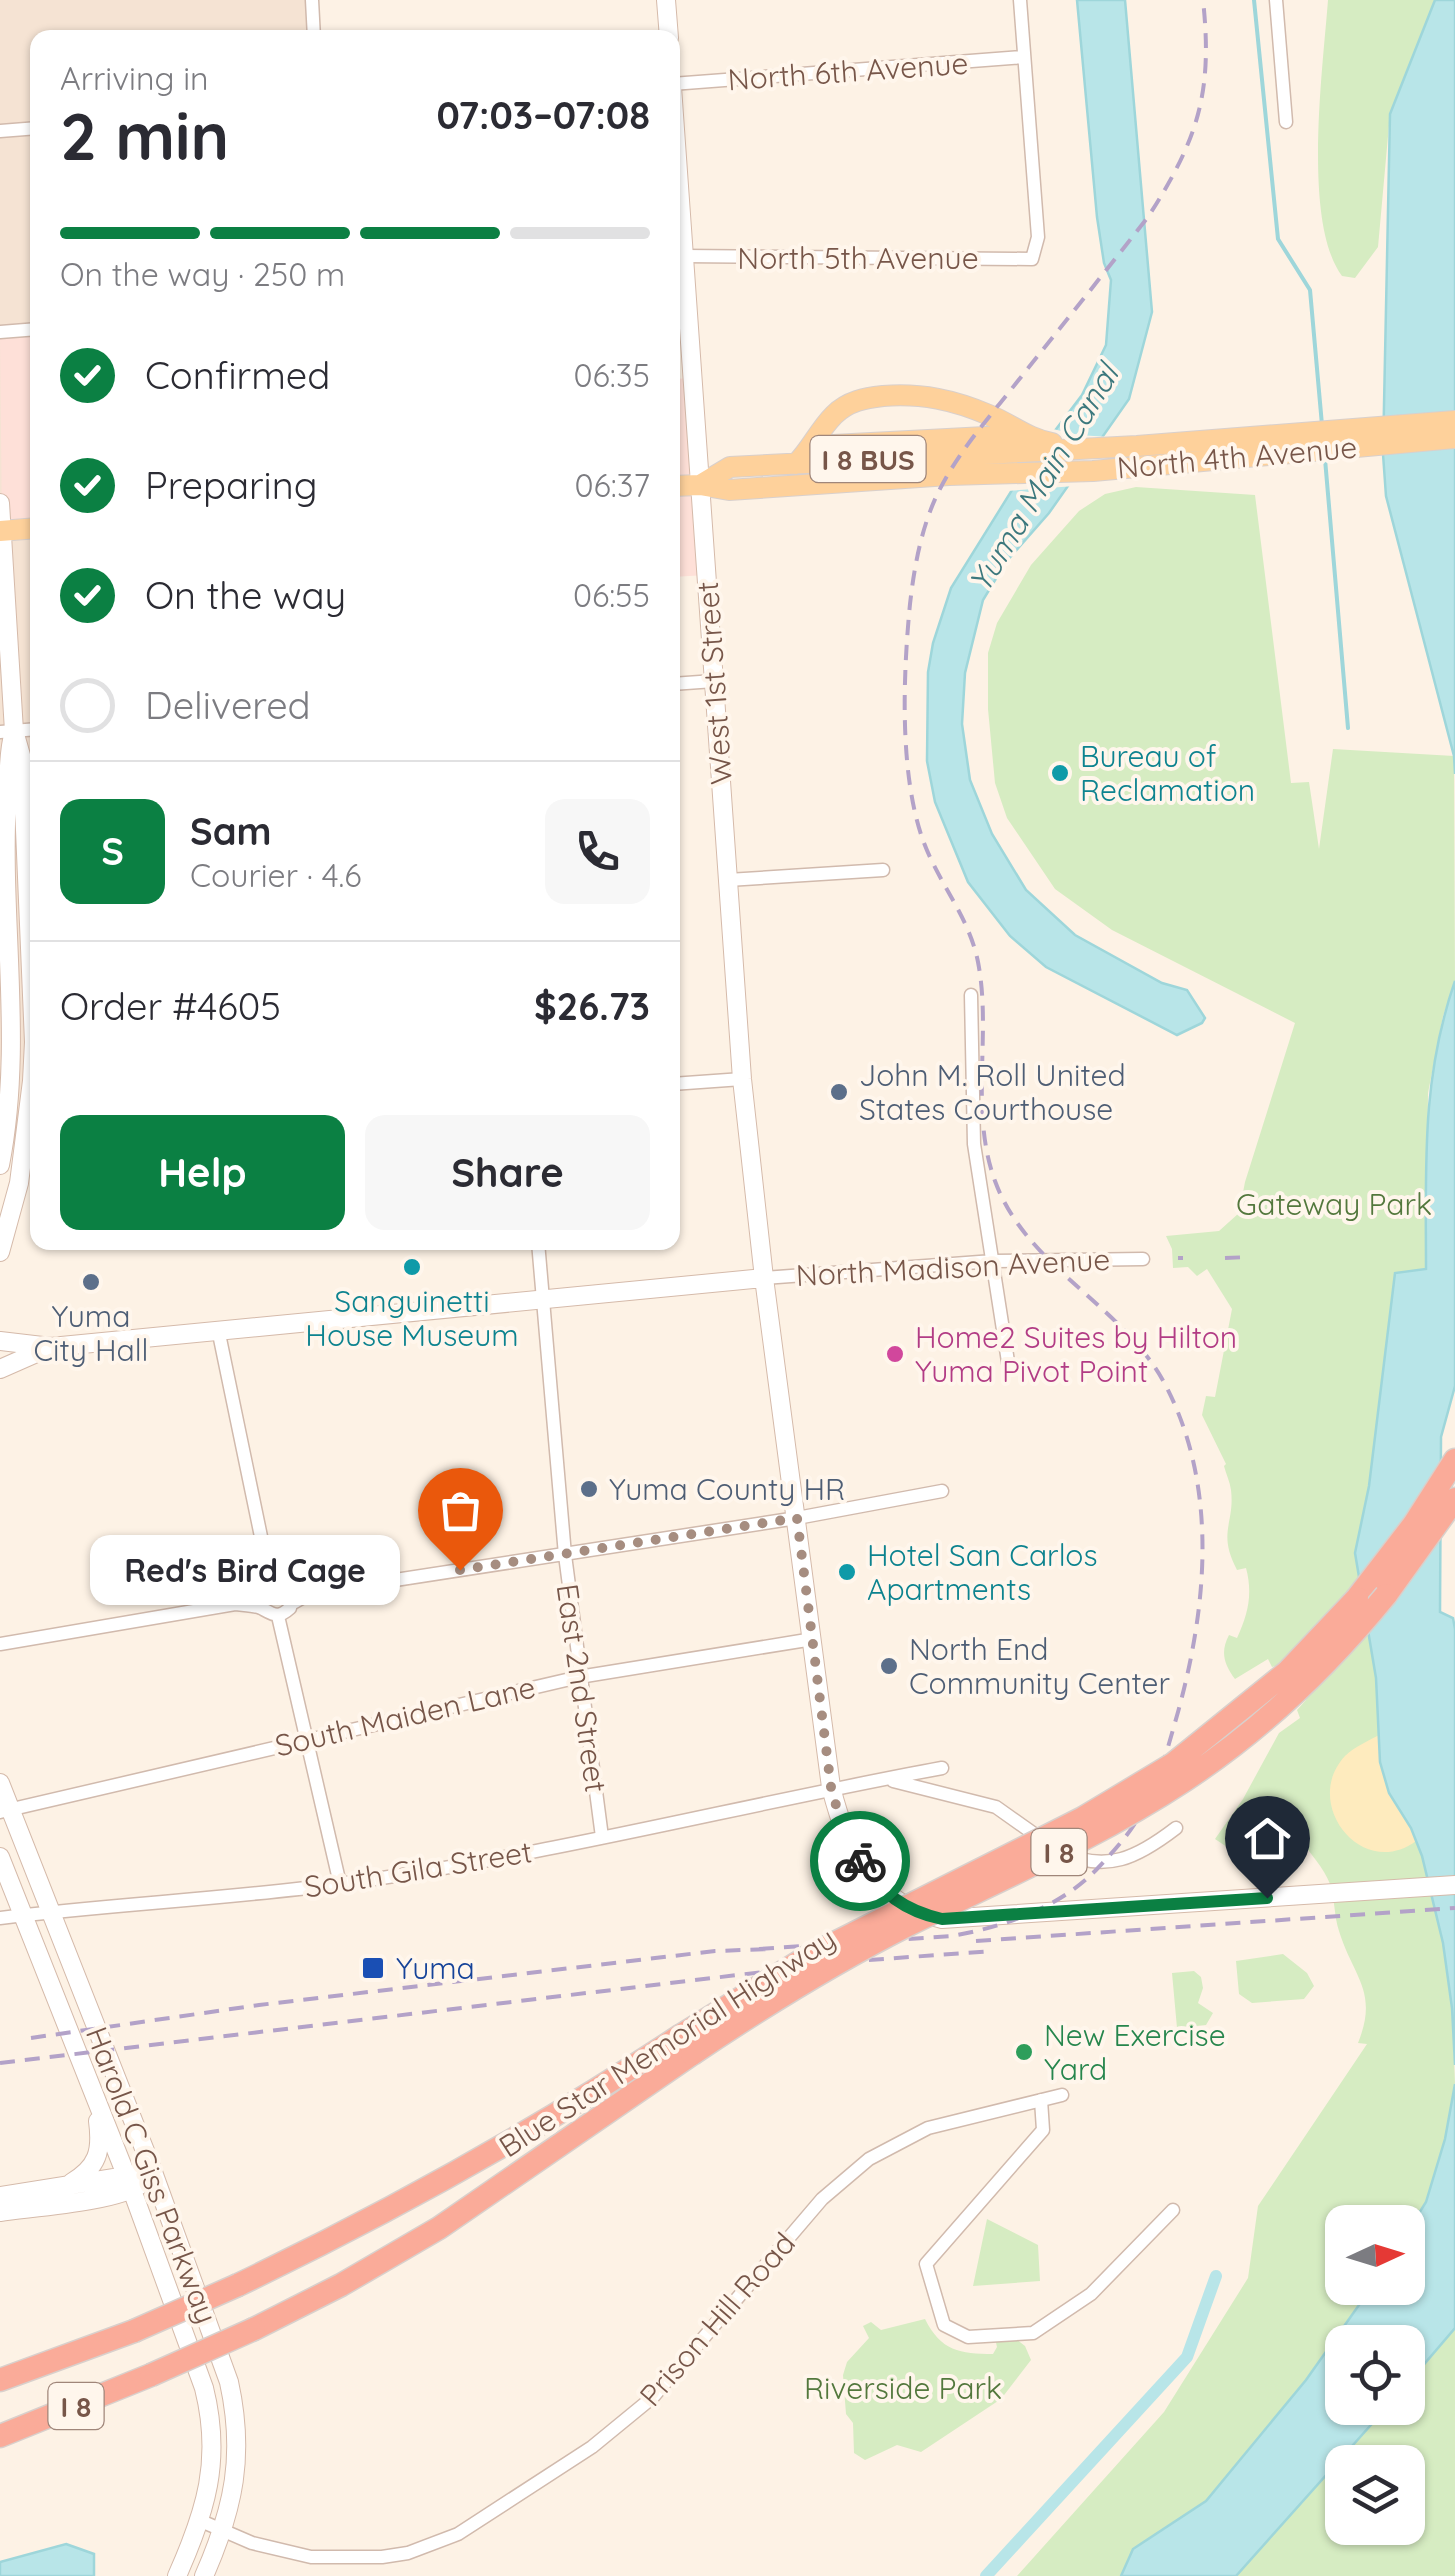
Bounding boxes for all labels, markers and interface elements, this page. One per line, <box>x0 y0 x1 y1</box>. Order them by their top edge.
street label: North 6th Avenue <box>726 44 970 98</box>
text: Arriving in <box>60 58 209 98</box>
text: 07:03–07:08 <box>436 91 650 139</box>
text: 2 min <box>60 95 229 176</box>
street label: North 5th Avenue <box>737 239 979 277</box>
text: On the way · 250 m <box>60 254 345 294</box>
icon: check <box>60 348 115 403</box>
text: Confirmed <box>145 351 330 399</box>
water label: Yuma Main Canal <box>959 354 1129 599</box>
text: 06:35 <box>574 355 650 395</box>
street label: North 4th Avenue <box>1115 428 1359 486</box>
road number: I 8 BUS <box>810 436 926 482</box>
icon: check <box>60 458 115 513</box>
text: Preparing <box>145 461 317 509</box>
text: 06:37 <box>575 465 650 505</box>
icon: check <box>60 568 115 623</box>
text: On the way <box>145 571 346 619</box>
text: 06:55 <box>573 575 650 615</box>
street label: West 1st Street <box>688 580 740 786</box>
text: Delivered <box>145 681 311 729</box>
place label: Bureau of Reclamation <box>1080 737 1255 809</box>
marker: Bureau of Reclamation <box>1049 762 1071 784</box>
button: phone <box>545 799 650 904</box>
text: Sam <box>190 807 272 855</box>
text: S <box>101 827 124 875</box>
text: Courier · 4.6 <box>190 855 362 895</box>
text: Order #4605 <box>60 982 281 1030</box>
text: $26.73 <box>534 982 650 1030</box>
place label: John M. Roll United States Courthouse <box>859 1056 1126 1128</box>
marker: John M. Roll United States Courthouse <box>828 1081 850 1103</box>
button: Help <box>60 1115 345 1230</box>
button: Share <box>365 1115 650 1230</box>
park label: Gateway Park <box>1236 1185 1432 1223</box>
street label: North Madison Avenue <box>795 1240 1111 1294</box>
marker: Sanguinetti House Museum <box>401 1256 423 1278</box>
marker: Yuma City Hall <box>80 1271 102 1293</box>
place label: Sanguinetti House Museum <box>305 1282 519 1354</box>
place label: Yuma City Hall <box>34 1297 149 1369</box>
place label: Home2 Suites by Hilton Yuma Pivot Point <box>915 1318 1237 1390</box>
marker: Home2 Suites by Hilton Yuma Pivot Point <box>884 1343 906 1365</box>
pin <box>418 1468 503 1571</box>
place label: Yuma County HR <box>609 1470 845 1508</box>
marker: Yuma County HR <box>578 1478 600 1500</box>
icon: bag <box>433 1483 488 1538</box>
callout: Red's Bird Cage <box>90 1535 400 1605</box>
place label: Hotel San Carlos Apartments <box>867 1536 1097 1608</box>
text: Red's Bird Cage <box>124 1550 366 1590</box>
marker: Hotel San Carlos Apartments <box>836 1561 858 1583</box>
street label: East 2nd Street <box>549 1581 615 1795</box>
place label: North End Community Center <box>909 1630 1171 1702</box>
marker: North End Community Center <box>878 1655 900 1677</box>
street label: South Maiden Lane <box>271 1668 539 1764</box>
pin <box>1225 1796 1310 1899</box>
courier <box>810 1811 910 1911</box>
icon: home <box>1240 1811 1295 1866</box>
road number: I 8 <box>1032 1829 1086 1875</box>
street label: South Gila Street <box>301 1832 535 1906</box>
icon: bike <box>833 1834 888 1889</box>
street label: Blue Star Memorial Highway <box>492 1919 842 2165</box>
place label: Yuma <box>396 1949 475 1987</box>
marker: Yuma <box>360 1955 386 1981</box>
place label: New Exercise Yard <box>1044 2016 1226 2088</box>
street label: Harold C Giss Parkway <box>78 2021 226 2329</box>
marker: New Exercise Yard <box>1013 2041 1035 2063</box>
north arrow <box>1325 2205 1425 2305</box>
map controls <box>1325 2205 1425 2545</box>
street label: Prison Hill Road <box>631 2224 803 2414</box>
button: locate <box>1325 2325 1425 2425</box>
park label: Riverside Park <box>804 2369 1002 2407</box>
road number: I 8 <box>48 2383 104 2429</box>
button: layers <box>1325 2445 1425 2545</box>

